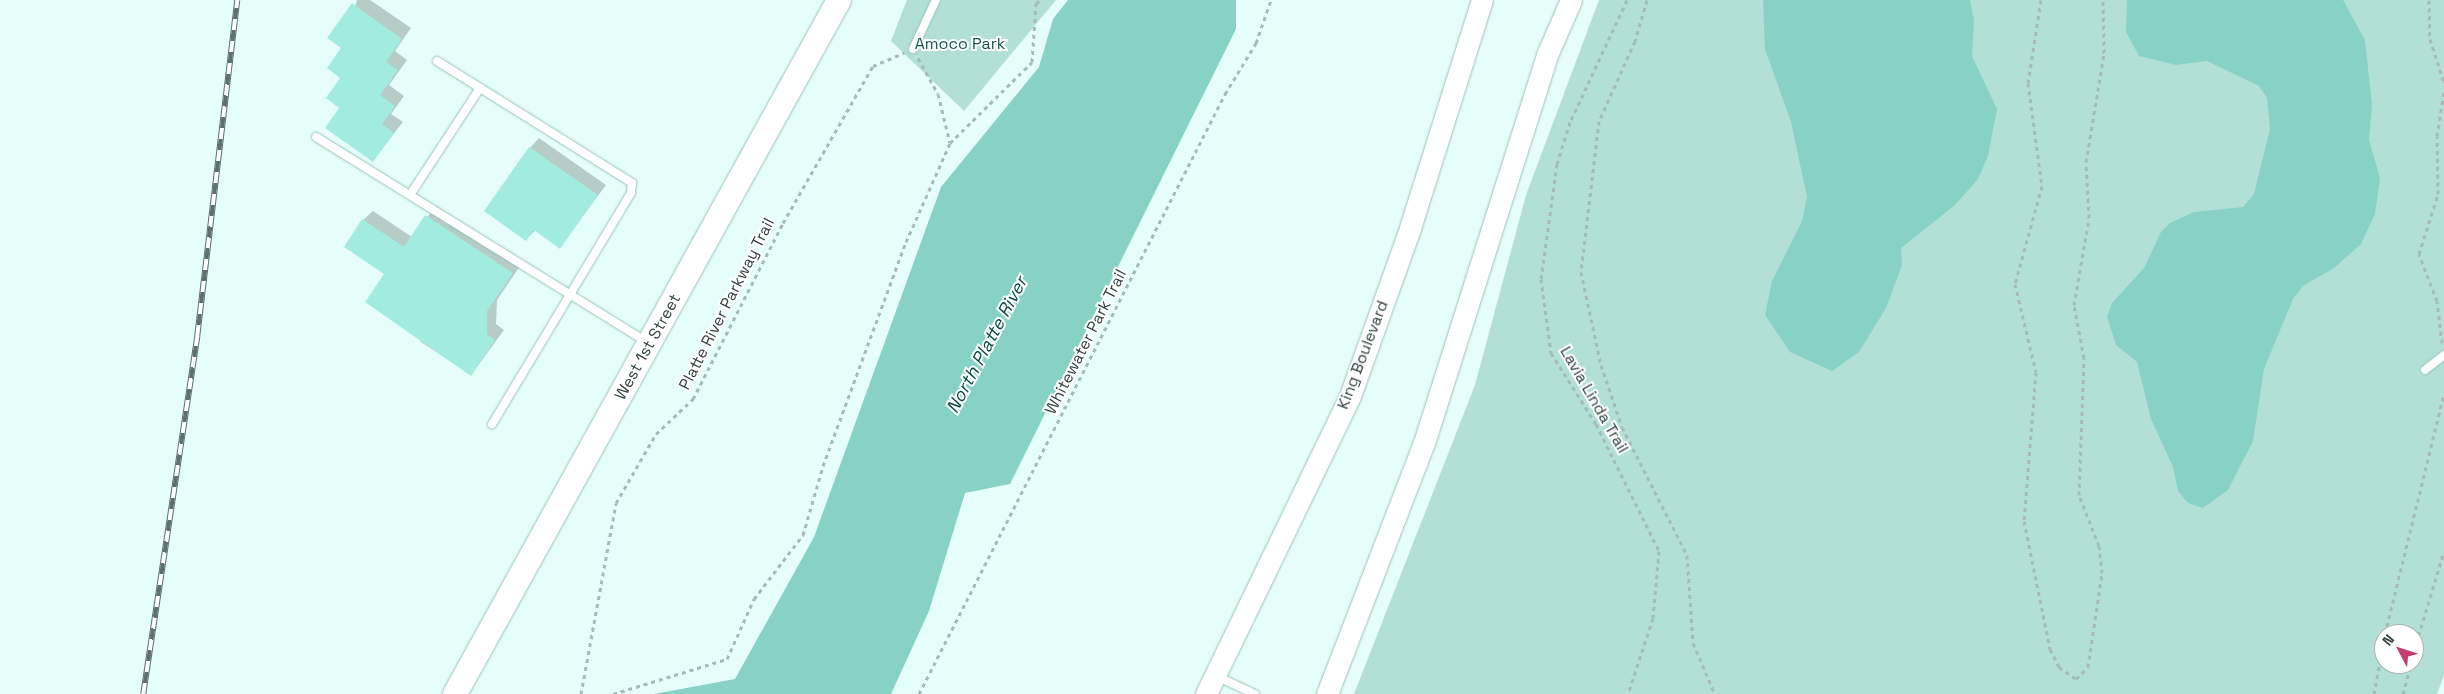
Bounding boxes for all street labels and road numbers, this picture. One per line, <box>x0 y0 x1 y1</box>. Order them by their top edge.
street label: Platte River Parkway Trail <box>675 215 779 393</box>
street label: Whitewater Park Trail <box>1041 266 1131 418</box>
street label: West 1st Street <box>611 291 685 403</box>
street label: King Boulevard <box>1333 298 1393 412</box>
street label: Lavia Linda Trail <box>1556 343 1632 457</box>

